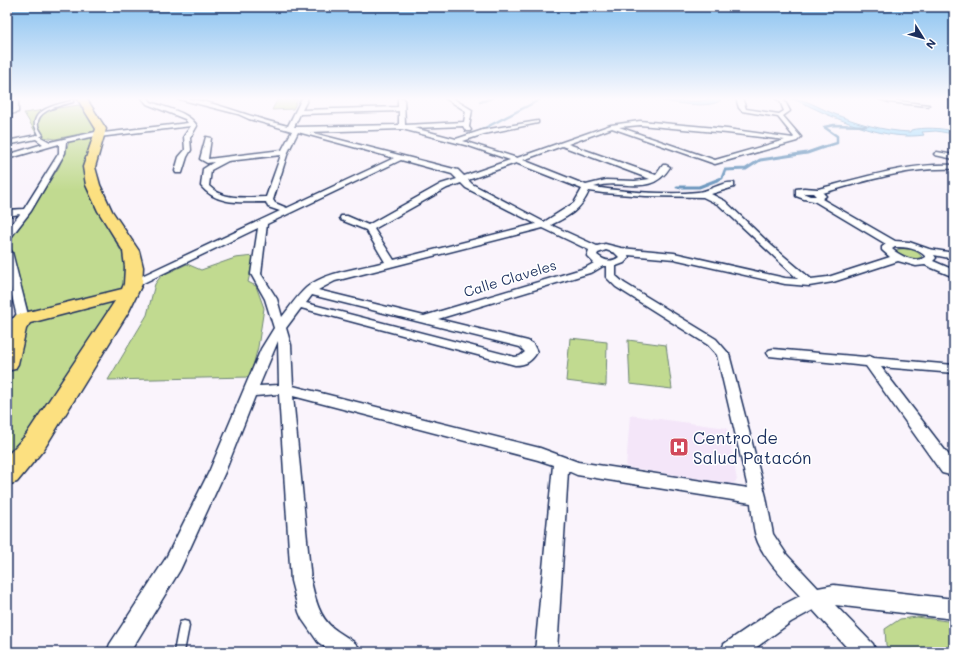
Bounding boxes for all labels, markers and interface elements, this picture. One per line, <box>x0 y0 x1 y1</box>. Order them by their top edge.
north arrow <box>903 18 943 58</box>
text: N <box>923 36 940 52</box>
street label: Calle Claveles <box>461 255 559 301</box>
place label: Centro de Salud Patacón <box>693 426 812 468</box>
hospital icon: Centro de Salud Patacón <box>668 436 690 458</box>

